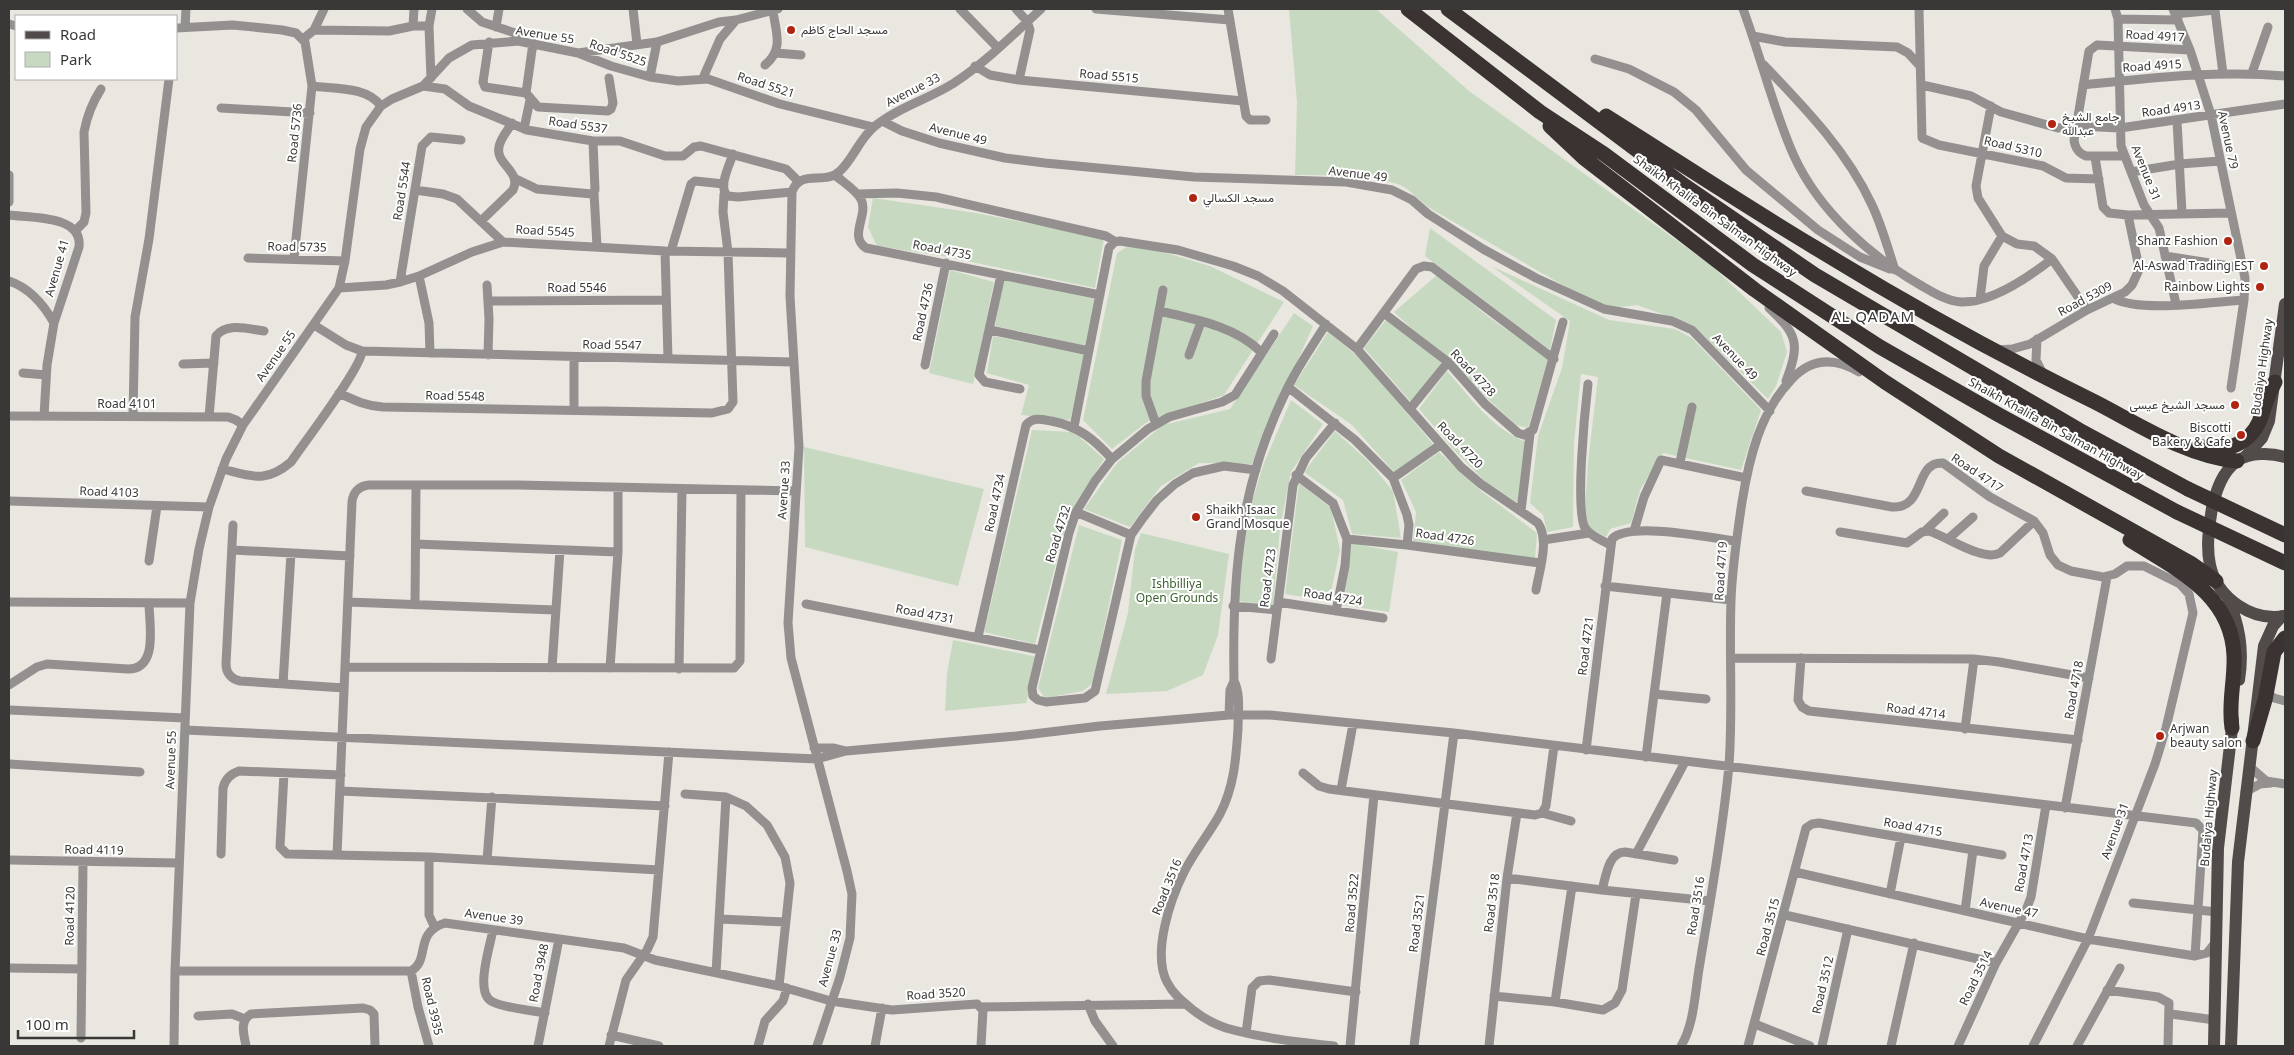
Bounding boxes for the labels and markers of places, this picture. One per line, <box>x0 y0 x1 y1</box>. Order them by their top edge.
place label: مسجد الحاج كاظم <box>801 21 888 39</box>
marker: مسجد الحاج كاظم <box>785 24 797 36</box>
place label: جامع الشيخ عبدالله <box>2062 108 2120 139</box>
marker: جامع الشيخ عبدالله <box>2046 118 2058 130</box>
place label: مسجد الكسالي <box>1203 189 1274 208</box>
marker: مسجد الكسالي <box>1187 192 1199 204</box>
place label: Shanz Fashion <box>2137 232 2218 249</box>
marker: Shanz Fashion <box>2222 235 2234 247</box>
place label: Al-Aswad Trading EST <box>2133 257 2254 274</box>
marker: Al-Aswad Trading EST <box>2258 260 2270 272</box>
place label: Rainbow Lights <box>2164 278 2250 295</box>
marker: Rainbow Lights <box>2254 281 2266 293</box>
place label: مسجد الشيخ عيسى <box>2130 396 2225 414</box>
marker: مسجد الشيخ عيسى <box>2229 399 2241 411</box>
place label: Biscotti Bakery & Cafe <box>2152 419 2231 450</box>
marker: Biscotti Bakery & Cafe <box>2235 429 2247 441</box>
place label: Shaikh Isaac Grand Mosque <box>1206 501 1290 532</box>
marker: Shaikh Isaac Grand Mosque <box>1190 511 1202 523</box>
place label: Arjwan beauty salon <box>2170 720 2242 751</box>
marker: Arjwan beauty salon <box>2154 730 2166 742</box>

